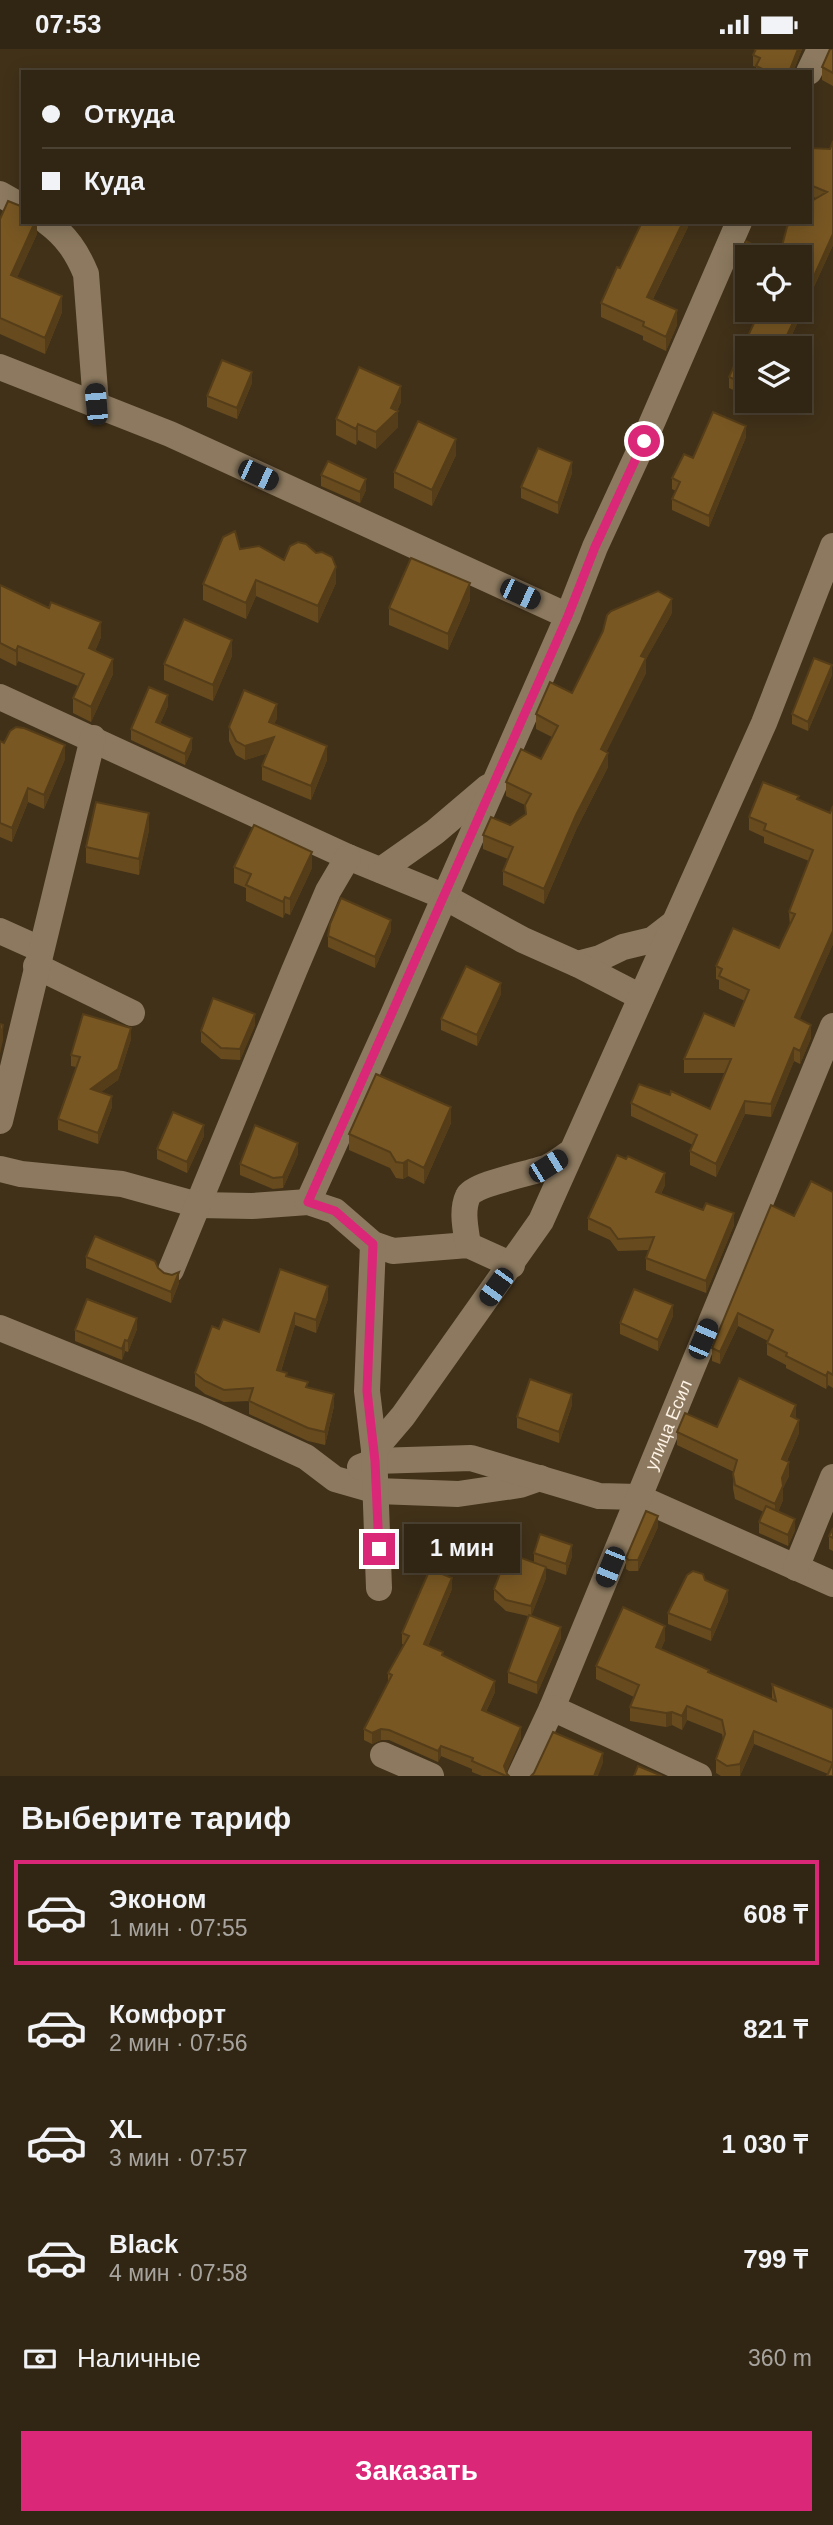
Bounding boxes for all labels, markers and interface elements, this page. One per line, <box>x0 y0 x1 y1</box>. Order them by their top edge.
text: 07:53 <box>35 9 102 39</box>
text: Откуда <box>84 99 175 129</box>
text: Куда <box>84 166 145 196</box>
map controls <box>735 245 812 413</box>
button: locate <box>735 245 812 322</box>
button: layers <box>735 336 812 413</box>
car <box>84 382 109 426</box>
route start <box>628 425 660 457</box>
car <box>235 457 282 493</box>
car <box>497 576 544 612</box>
car <box>525 1146 572 1186</box>
car <box>476 1264 517 1310</box>
car <box>686 1316 721 1362</box>
street label: улица Есил <box>641 1377 696 1473</box>
callout: 1 мин <box>404 1525 519 1573</box>
route end <box>363 1533 395 1565</box>
text: 1 мин <box>430 1535 494 1561</box>
car <box>593 1544 628 1590</box>
text: Выберите тариф <box>21 1800 291 1836</box>
icon: car <box>25 1881 88 1944</box>
text: Эконом <box>109 1884 207 1914</box>
text: 608 ₸ <box>743 1899 808 1929</box>
text: 1 мин · 07:55 <box>109 1915 248 1941</box>
icon: car <box>25 1996 88 2059</box>
text: Комфорт <box>109 1999 226 2029</box>
text: 821 ₸ <box>743 2014 808 2044</box>
text: 2 мин · 07:56 <box>109 2030 248 2056</box>
icon: car <box>25 2111 88 2174</box>
text: XL <box>109 2114 142 2144</box>
text: 1 030 ₸ <box>722 2129 808 2159</box>
text: 3 мин · 07:57 <box>109 2145 248 2171</box>
icon: car <box>25 2226 88 2289</box>
text: Black <box>109 2229 178 2259</box>
text: 799 ₸ <box>743 2244 808 2274</box>
text: 4 мин · 07:58 <box>109 2260 248 2286</box>
icon: cash <box>21 2340 59 2378</box>
text: Наличные <box>77 2343 201 2373</box>
text: 360 m <box>748 2345 812 2371</box>
button: Заказать <box>21 2431 812 2511</box>

